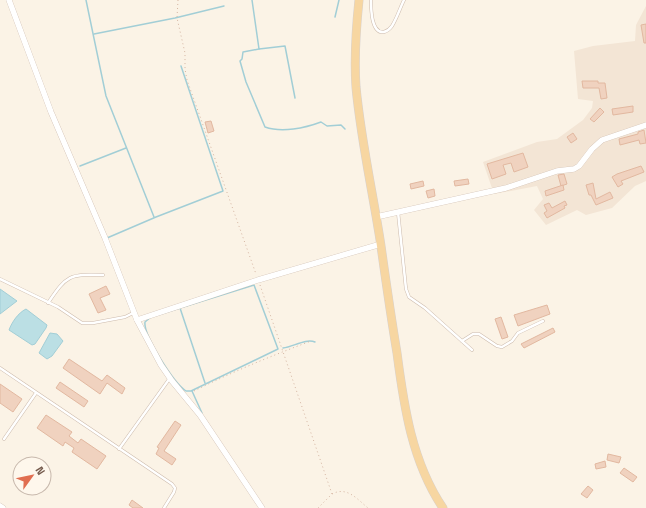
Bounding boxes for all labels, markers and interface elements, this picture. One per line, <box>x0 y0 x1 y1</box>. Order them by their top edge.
north arrow <box>12 456 52 496</box>
text: N <box>33 464 48 477</box>

